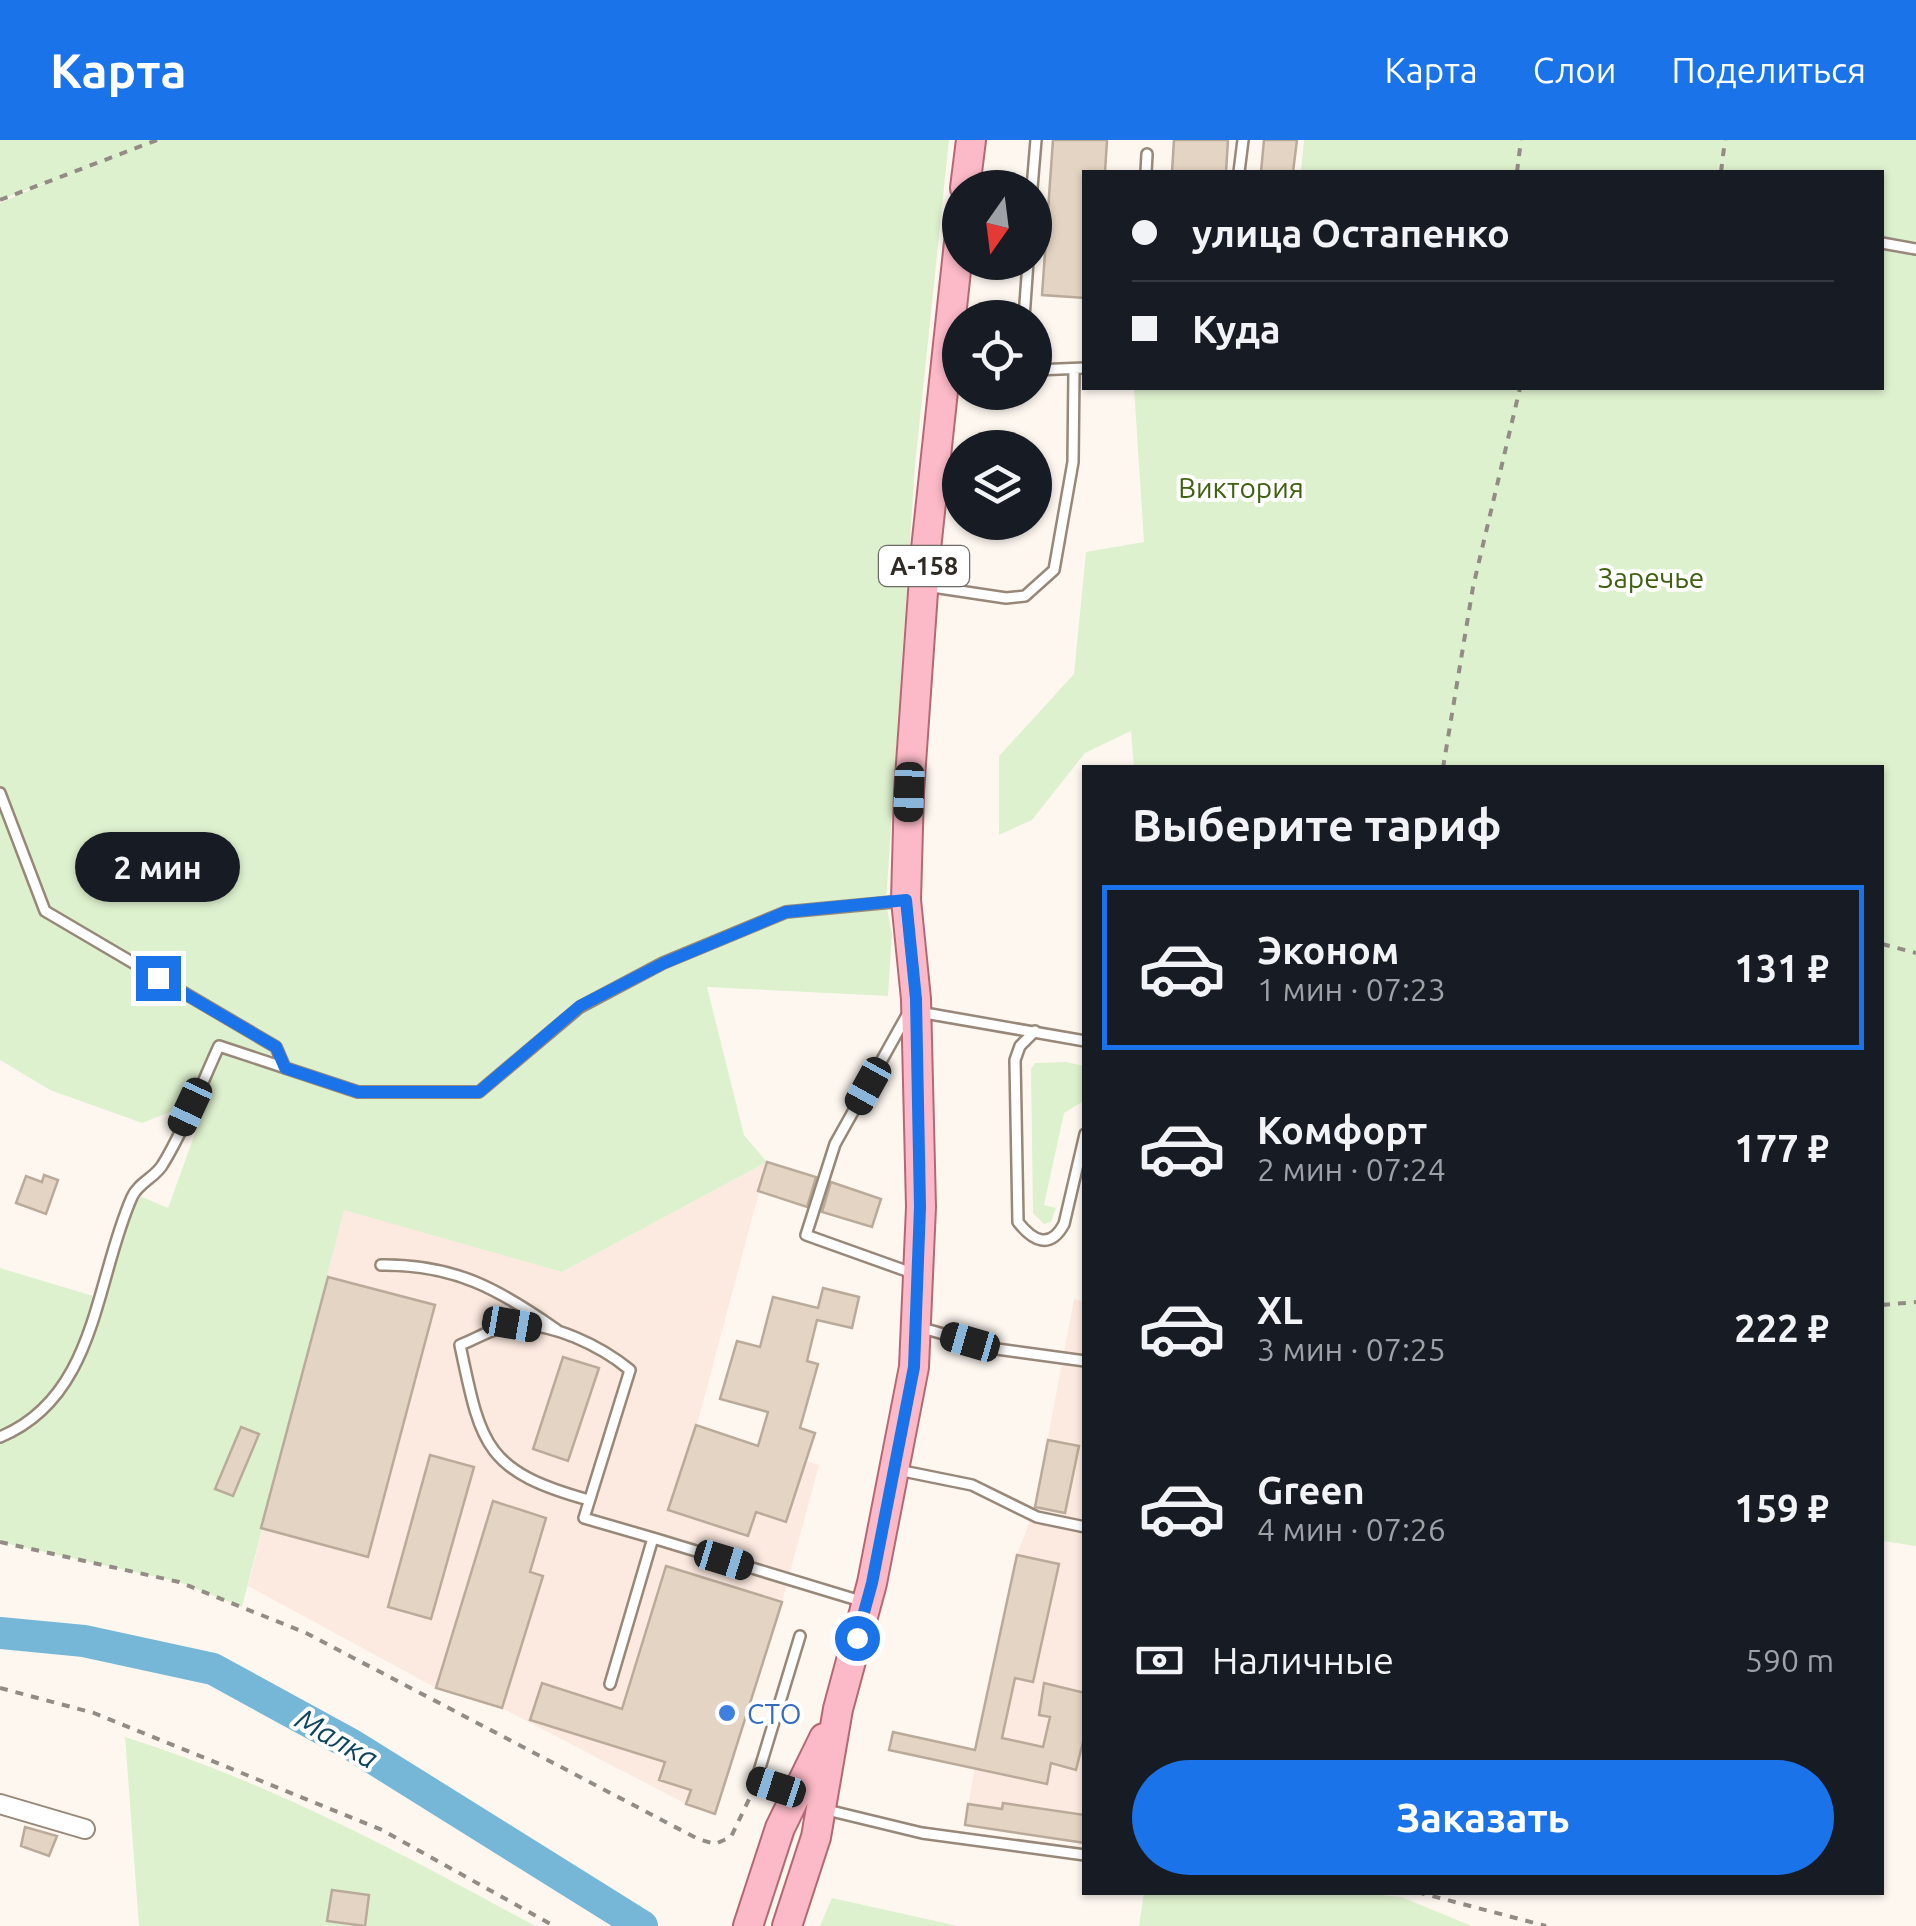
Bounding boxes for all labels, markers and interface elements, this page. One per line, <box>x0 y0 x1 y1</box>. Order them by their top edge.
text: Карта <box>50 43 187 97</box>
text: Карта <box>1384 50 1478 90</box>
text: Слои <box>1533 50 1617 90</box>
text: Поделиться <box>1672 50 1866 90</box>
north arrow <box>942 170 1052 280</box>
map controls <box>942 170 1052 540</box>
text: улица Остапенко <box>1192 212 1510 254</box>
button: locate <box>942 300 1052 410</box>
text: Куда <box>1192 308 1281 350</box>
button: layers <box>942 430 1052 540</box>
park label: Виктория <box>1178 472 1304 503</box>
road number: А-158 <box>879 546 969 586</box>
park label: Заречье <box>1598 562 1704 593</box>
car <box>893 761 925 823</box>
text: Выберите тариф <box>1132 799 1502 850</box>
callout: 2 мин <box>76 833 240 903</box>
text: 2 мин <box>113 849 202 885</box>
icon: car <box>1137 923 1227 1013</box>
text: Эконом <box>1257 929 1399 971</box>
text: 131 ₽ <box>1734 947 1829 989</box>
route end <box>136 956 181 1001</box>
text: 1 мин · 07:23 <box>1257 971 1446 1007</box>
car <box>840 1052 896 1120</box>
car <box>164 1073 216 1141</box>
icon: car <box>1137 1103 1227 1193</box>
text: Комфорт <box>1257 1109 1427 1151</box>
text: 177 ₽ <box>1734 1127 1829 1169</box>
text: 2 мин · 07:24 <box>1257 1151 1446 1187</box>
icon: car <box>1137 1283 1227 1373</box>
text: XL <box>1257 1289 1303 1331</box>
car <box>480 1304 544 1344</box>
text: 222 ₽ <box>1734 1307 1829 1349</box>
car <box>937 1319 1003 1365</box>
text: 3 мин · 07:25 <box>1257 1331 1446 1367</box>
icon: car <box>1137 1463 1227 1553</box>
text: Green <box>1257 1469 1365 1511</box>
text: 159 ₽ <box>1734 1487 1829 1529</box>
text: 4 мин · 07:26 <box>1257 1511 1446 1547</box>
car <box>691 1537 757 1583</box>
route start <box>835 1616 880 1661</box>
icon: cash <box>1132 1633 1187 1688</box>
text: Наличные <box>1212 1639 1394 1681</box>
text: 590 m <box>1745 1642 1834 1678</box>
place label: СТО <box>747 1698 801 1729</box>
water label: Малка <box>290 1701 384 1775</box>
marker: СТО <box>716 1702 738 1724</box>
button: Заказать <box>1132 1760 1834 1875</box>
car <box>743 1763 809 1811</box>

